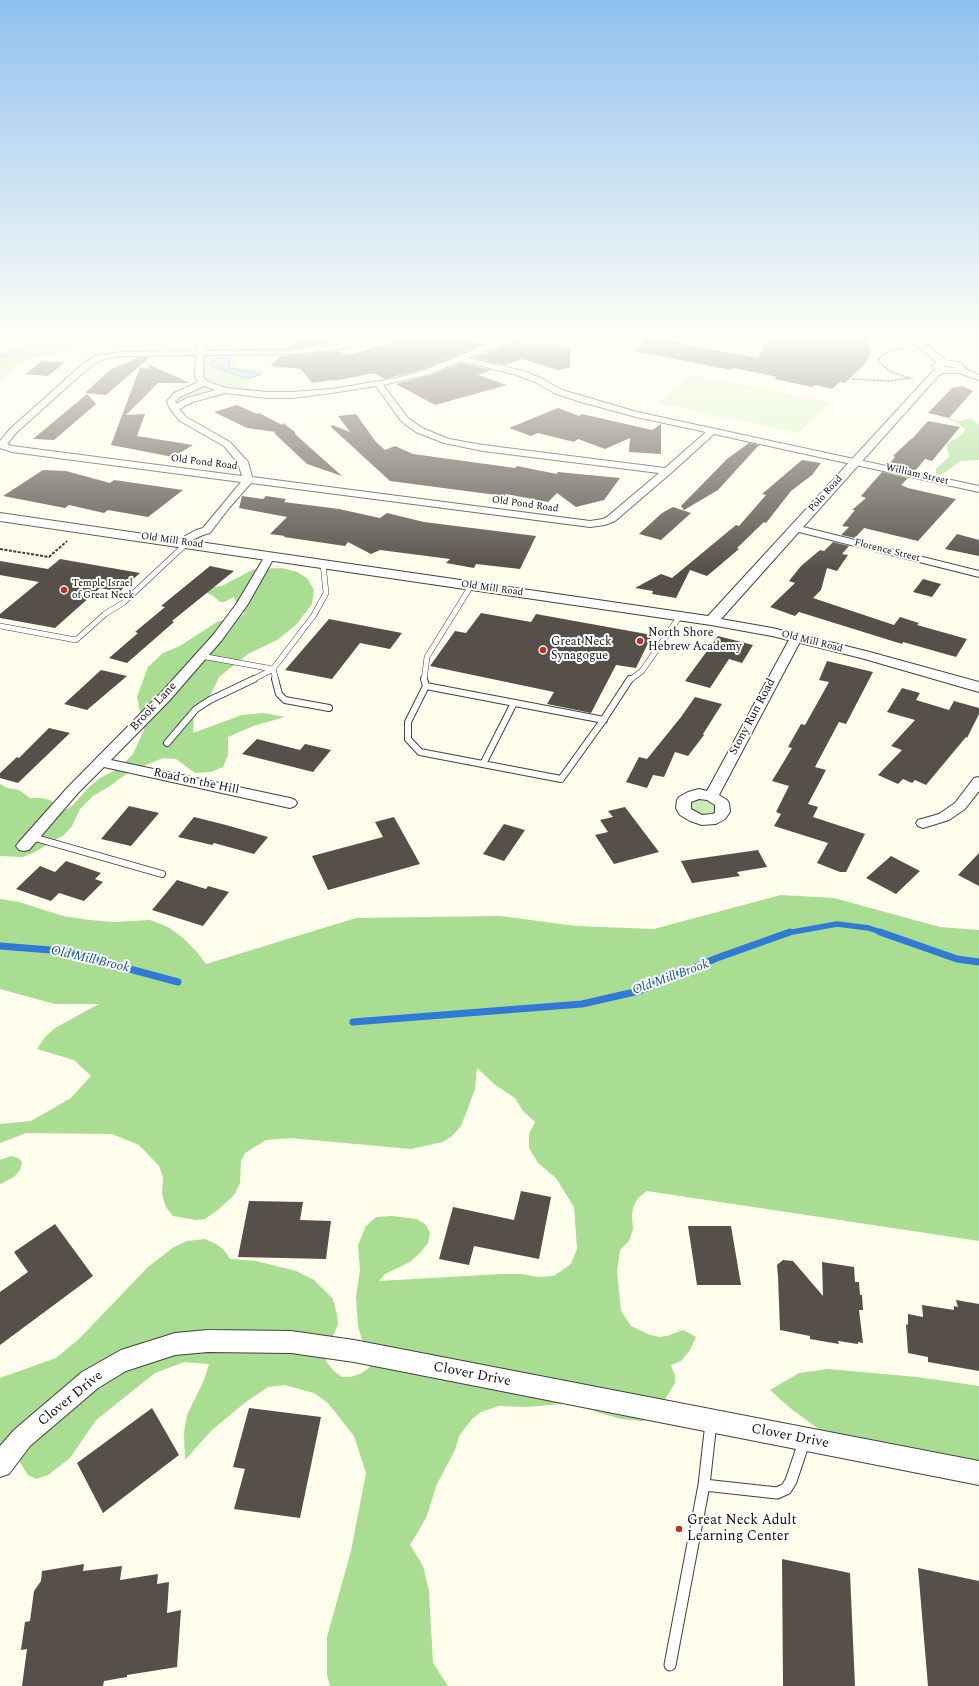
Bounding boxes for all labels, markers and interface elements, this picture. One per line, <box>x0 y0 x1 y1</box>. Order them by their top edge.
street label: Old Pond Road <box>170 453 238 473</box>
street label: William Street <box>884 462 950 488</box>
street label: Polo Road <box>806 473 846 515</box>
street label: Old Pond Road <box>491 494 559 516</box>
street label: Old Mill Road <box>140 531 204 551</box>
street label: Florence Street <box>853 537 921 565</box>
place label: Temple Israel of Great Neck <box>72 578 134 602</box>
street label: Old Mill Road <box>460 579 524 599</box>
marker: Temple Israel of Great Neck <box>59 585 69 595</box>
place label: North Shore Hebrew Academy <box>648 627 742 655</box>
street label: Old Mill Road <box>780 629 844 655</box>
place label: Great Neck Synagogue <box>551 636 612 664</box>
marker: North Shore Hebrew Academy <box>635 636 645 646</box>
marker: Great Neck Synagogue <box>538 645 548 655</box>
street label: Stony Run Road <box>727 676 779 758</box>
street label: Brook Lane <box>128 680 180 734</box>
street label: Road on the Hill <box>152 766 240 798</box>
water label: Old Mill Brook <box>49 943 131 977</box>
water label: Old Mill Brook <box>631 957 711 999</box>
street label: Clover Drive <box>432 1359 512 1391</box>
street label: Clover Drive <box>35 1368 107 1430</box>
street label: Clover Drive <box>750 1421 830 1453</box>
place label: Great Neck Adult Learning Center <box>687 1513 796 1546</box>
marker: Great Neck Adult Learning Center <box>674 1524 684 1534</box>

